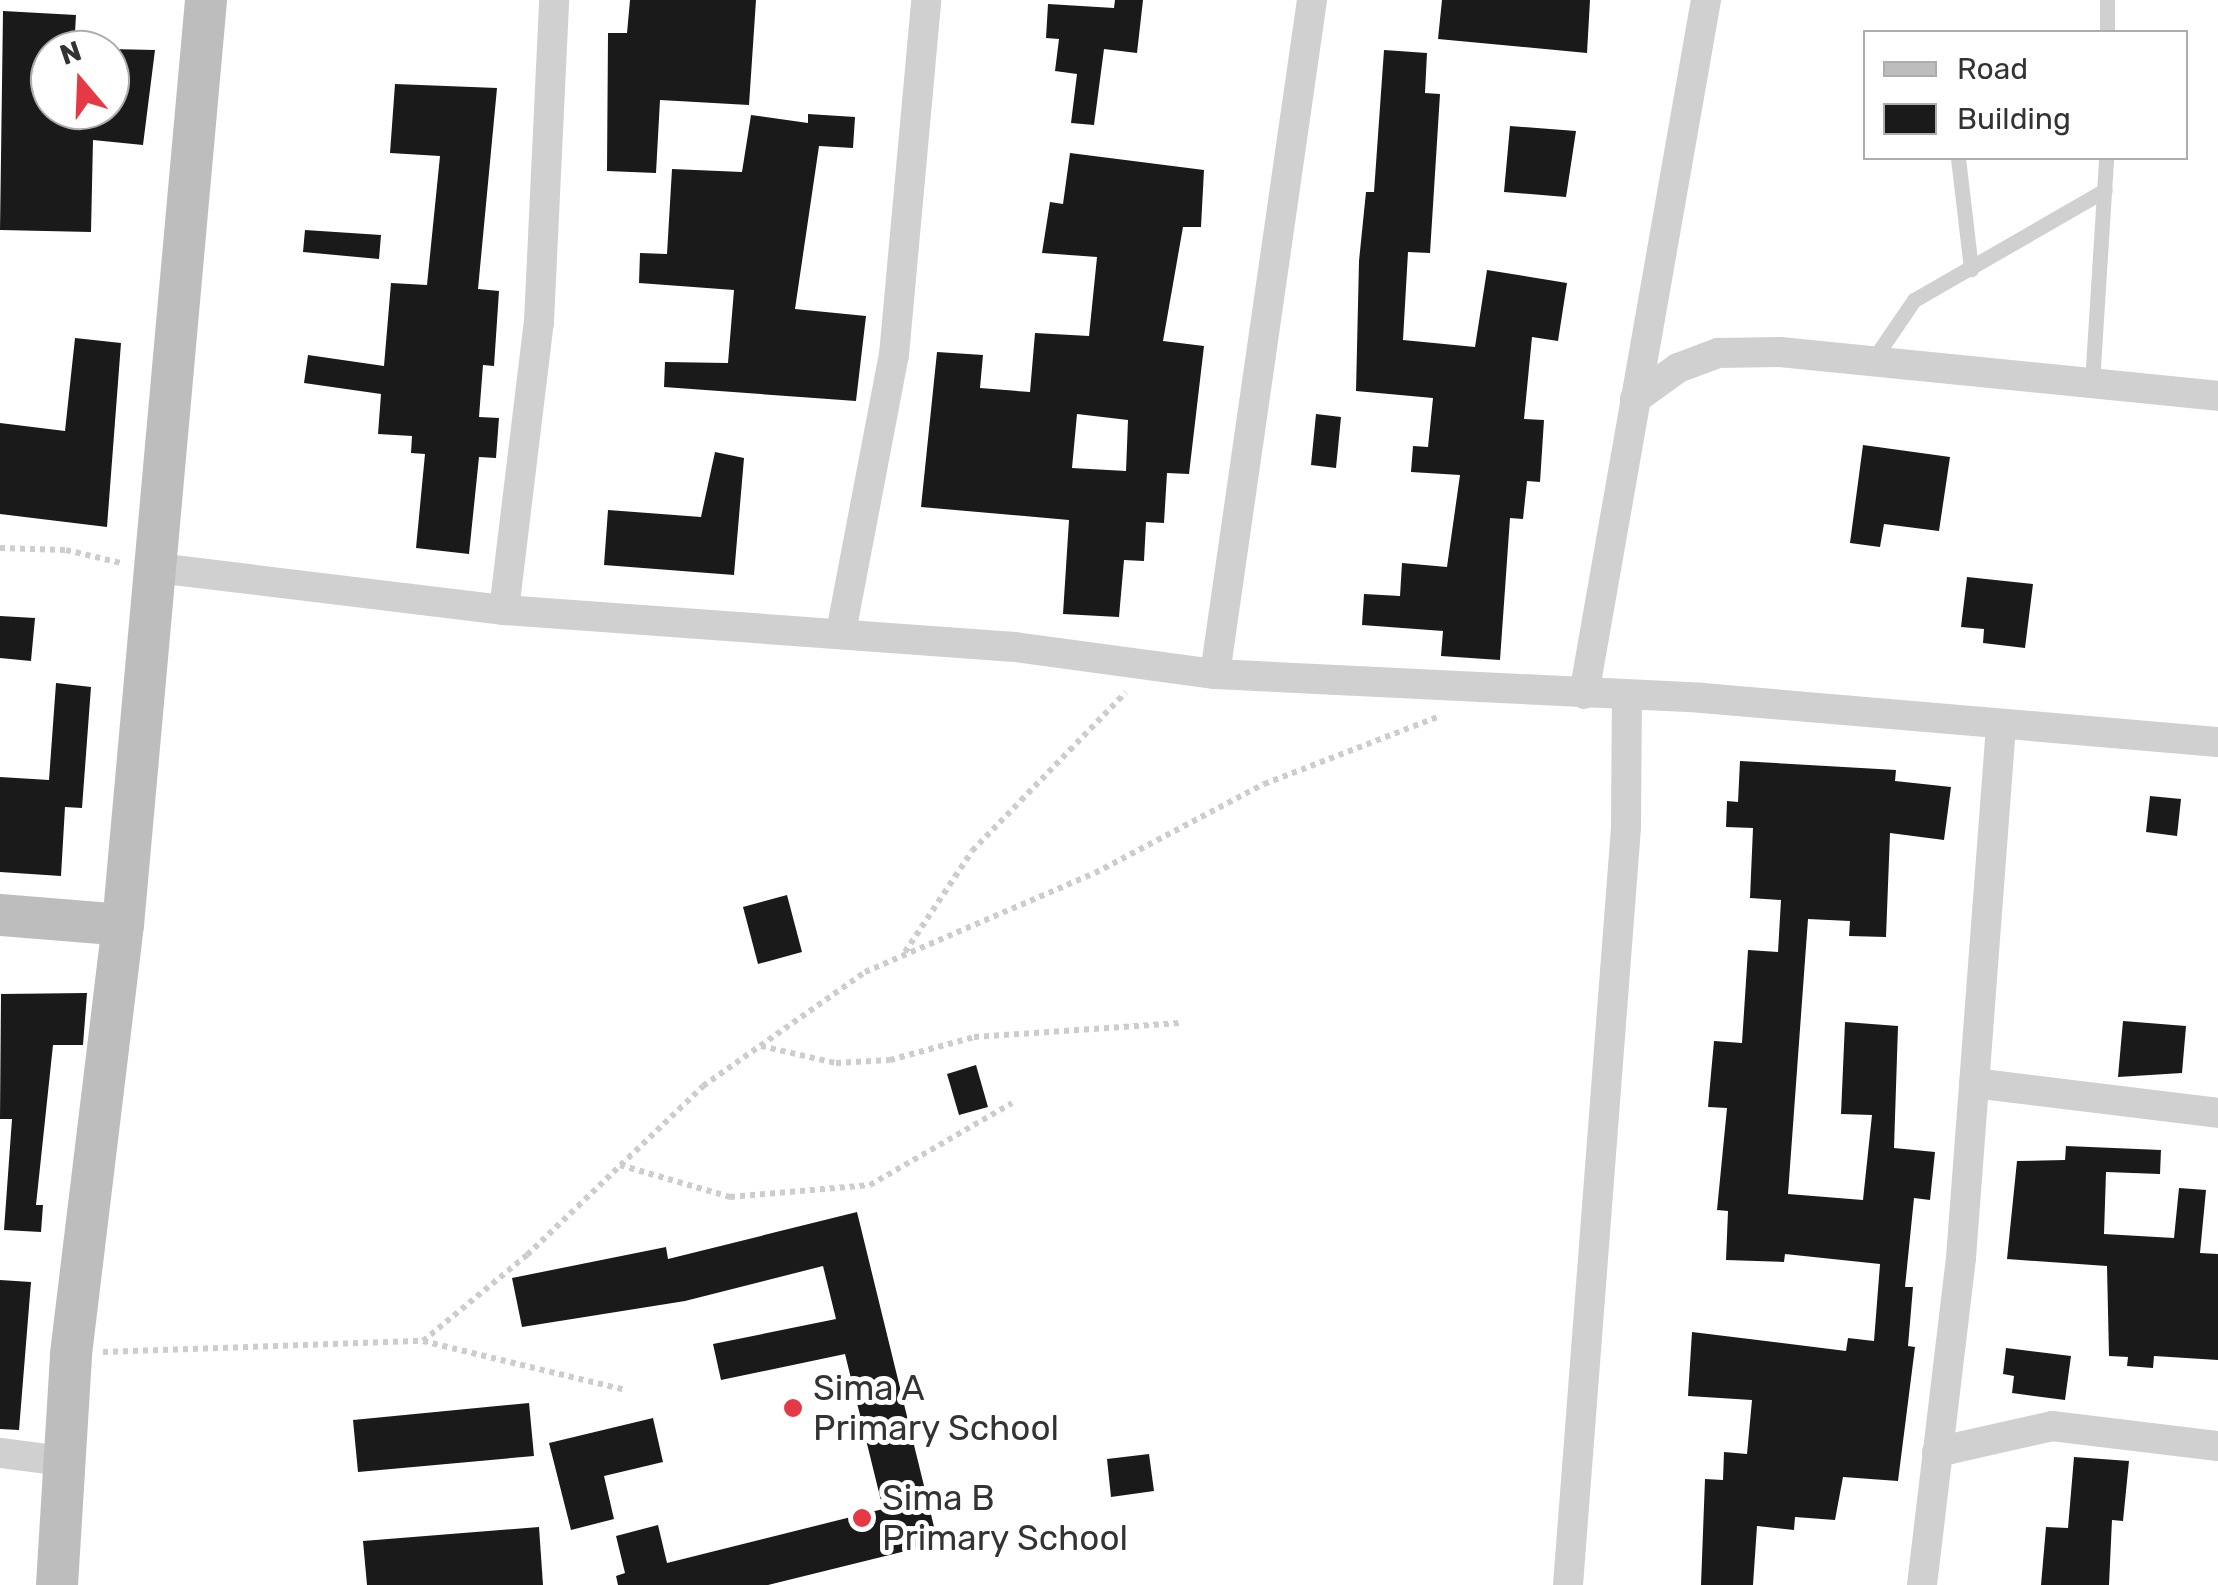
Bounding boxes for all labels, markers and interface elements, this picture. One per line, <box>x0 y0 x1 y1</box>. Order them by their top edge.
north arrow <box>30 30 130 130</box>
legend <box>1863 30 2188 160</box>
text: N <box>56 34 86 72</box>
text: Road <box>1957 51 2028 87</box>
text: Building <box>1957 101 2071 137</box>
place label: Sima A Primary School <box>813 1367 1060 1449</box>
marker: Sima A Primary School <box>782 1397 804 1419</box>
place label: Sima B Primary School <box>882 1477 1129 1559</box>
marker: Sima B Primary School <box>851 1507 873 1529</box>

